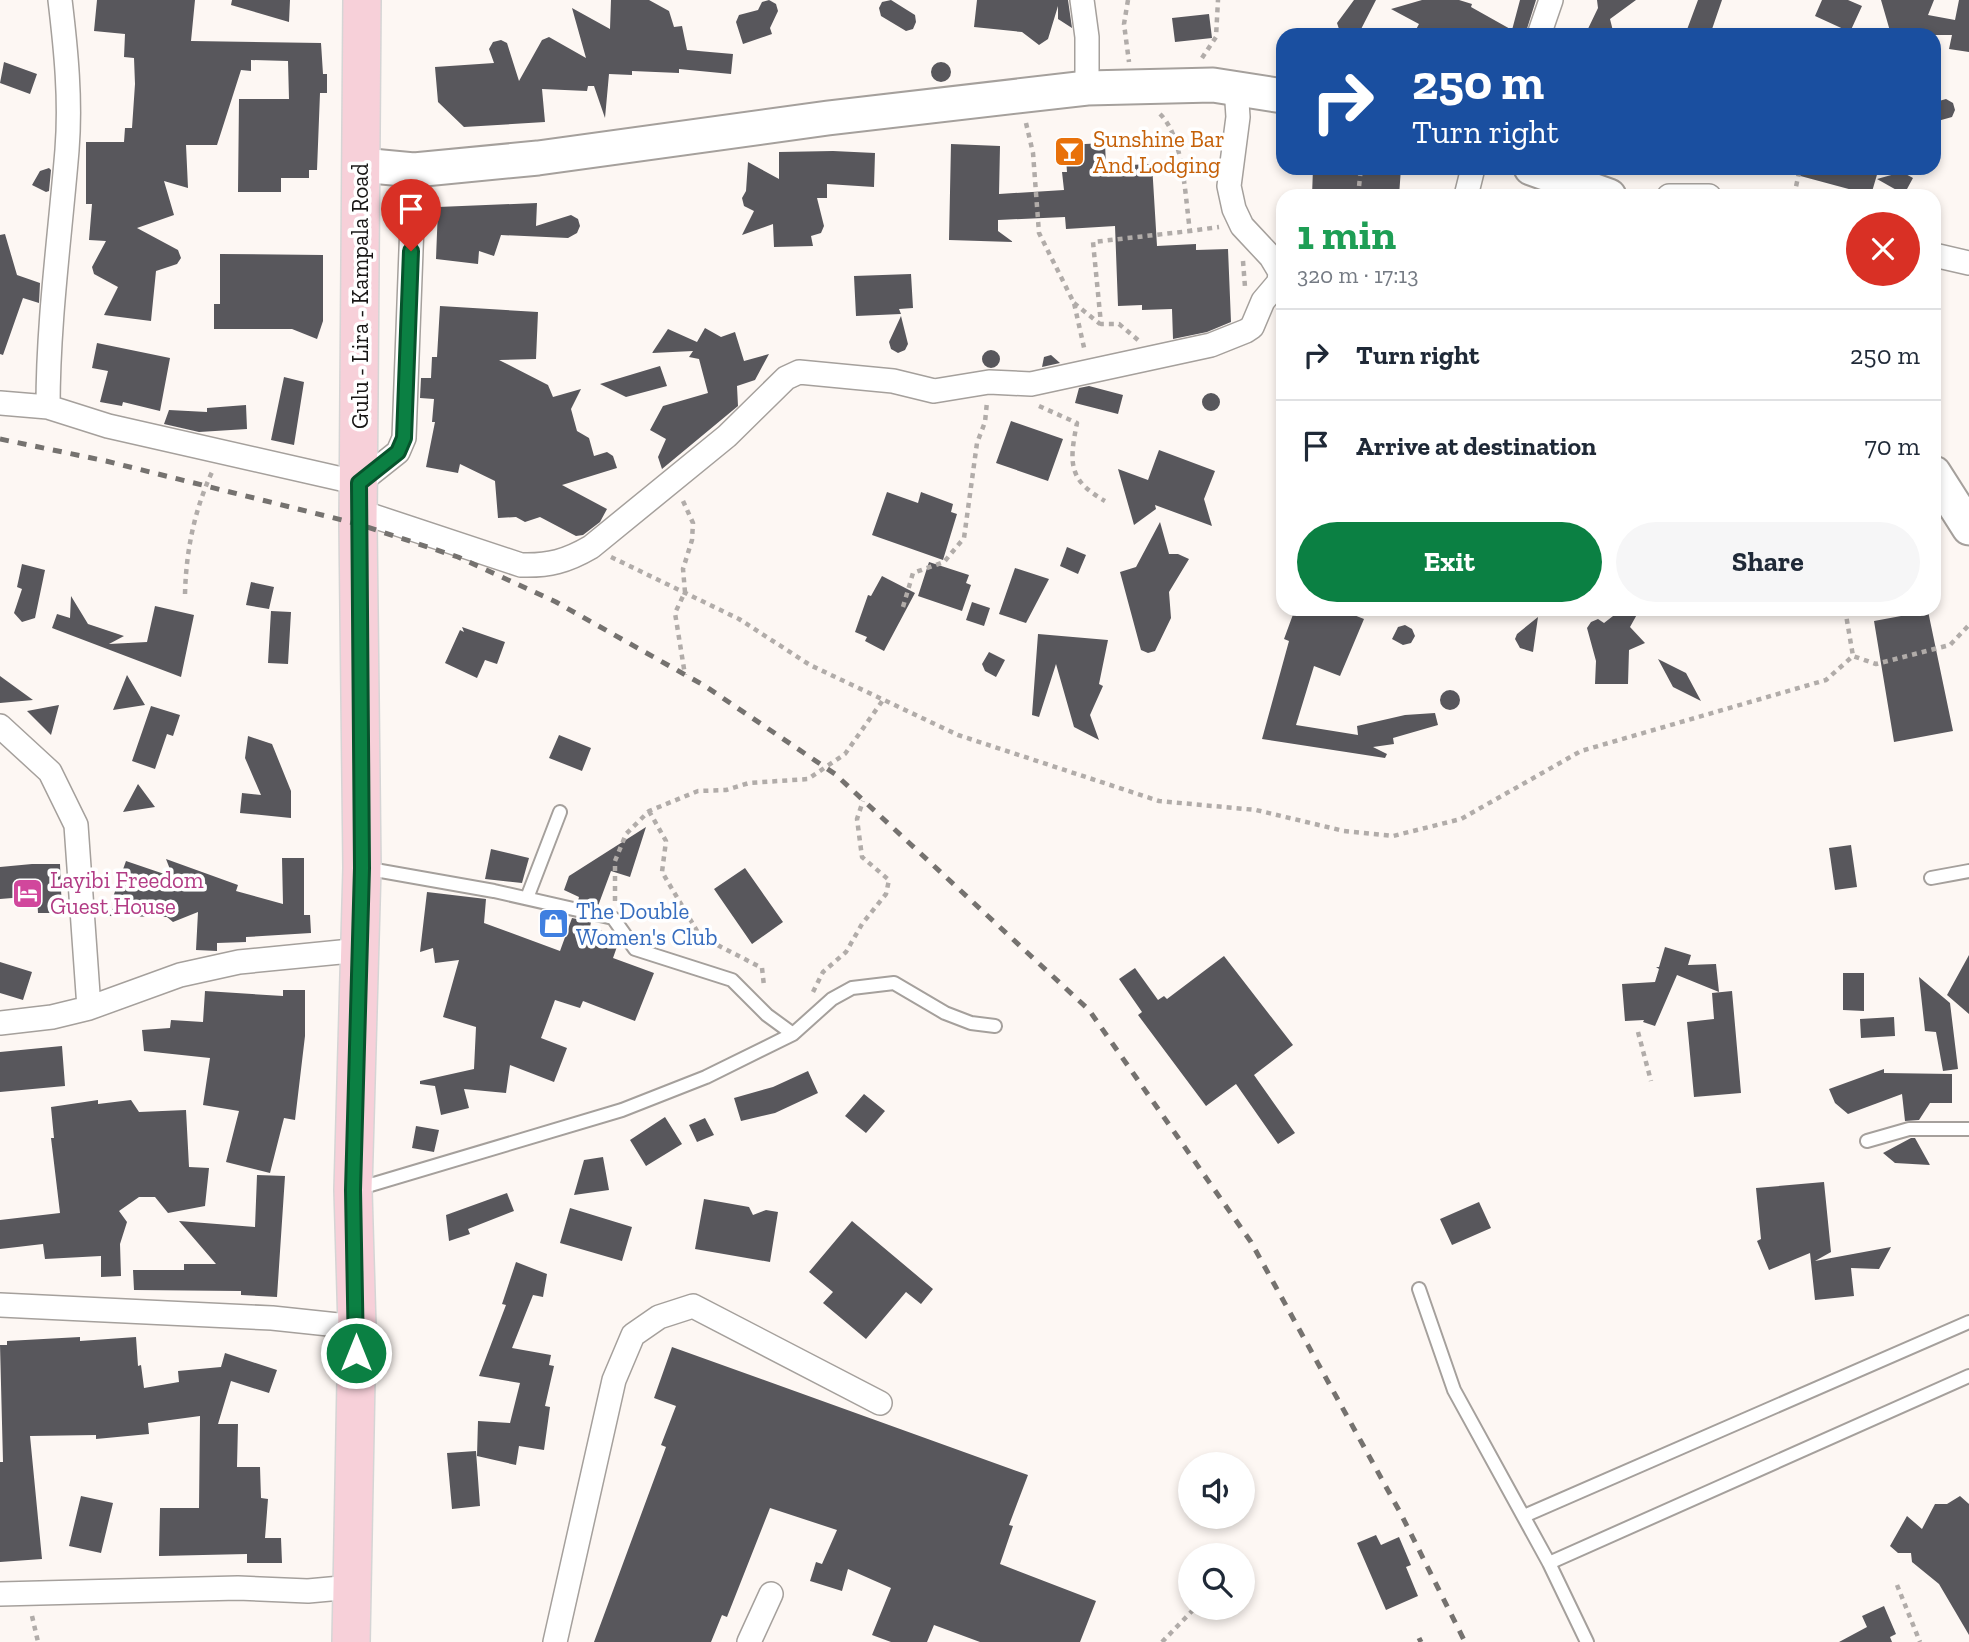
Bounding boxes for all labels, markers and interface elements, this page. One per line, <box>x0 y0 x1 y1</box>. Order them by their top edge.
text: 250 m <box>1412 53 1544 112</box>
icon: right <box>1297 56 1388 147</box>
text: Turn right <box>1412 113 1559 151</box>
place label: Sunshine Bar And Lodging <box>1093 125 1225 179</box>
bar icon: Sunshine Bar And Lodging <box>1053 135 1087 169</box>
street label: Gulu - Lira - Kampala Road <box>346 163 374 429</box>
pin <box>381 179 441 251</box>
icon: arrive <box>392 190 430 228</box>
text: 1 min <box>1297 209 1396 260</box>
button: close <box>1846 212 1920 286</box>
text: 320 m · 17:13 <box>1297 261 1418 289</box>
icon: right <box>1297 336 1335 374</box>
text: Turn right <box>1356 339 1479 371</box>
text: 250 m <box>1850 339 1920 371</box>
icon: arrive <box>1297 427 1335 465</box>
text: Arrive at destination <box>1356 430 1596 462</box>
text: 70 m <box>1864 430 1920 462</box>
button: Exit <box>1297 522 1602 602</box>
button: Share <box>1616 522 1920 602</box>
place label: Layibi Freedom Guest House <box>50 866 204 920</box>
hotel icon: Layibi Freedom Guest House <box>10 876 44 910</box>
place label: The Double Women's Club <box>576 897 718 951</box>
shop icon: The Double Women's Club <box>536 907 570 941</box>
position arrow <box>319 1316 393 1390</box>
map controls <box>1178 1452 1255 1620</box>
button: sound <box>1178 1452 1255 1529</box>
button: search <box>1178 1543 1255 1620</box>

